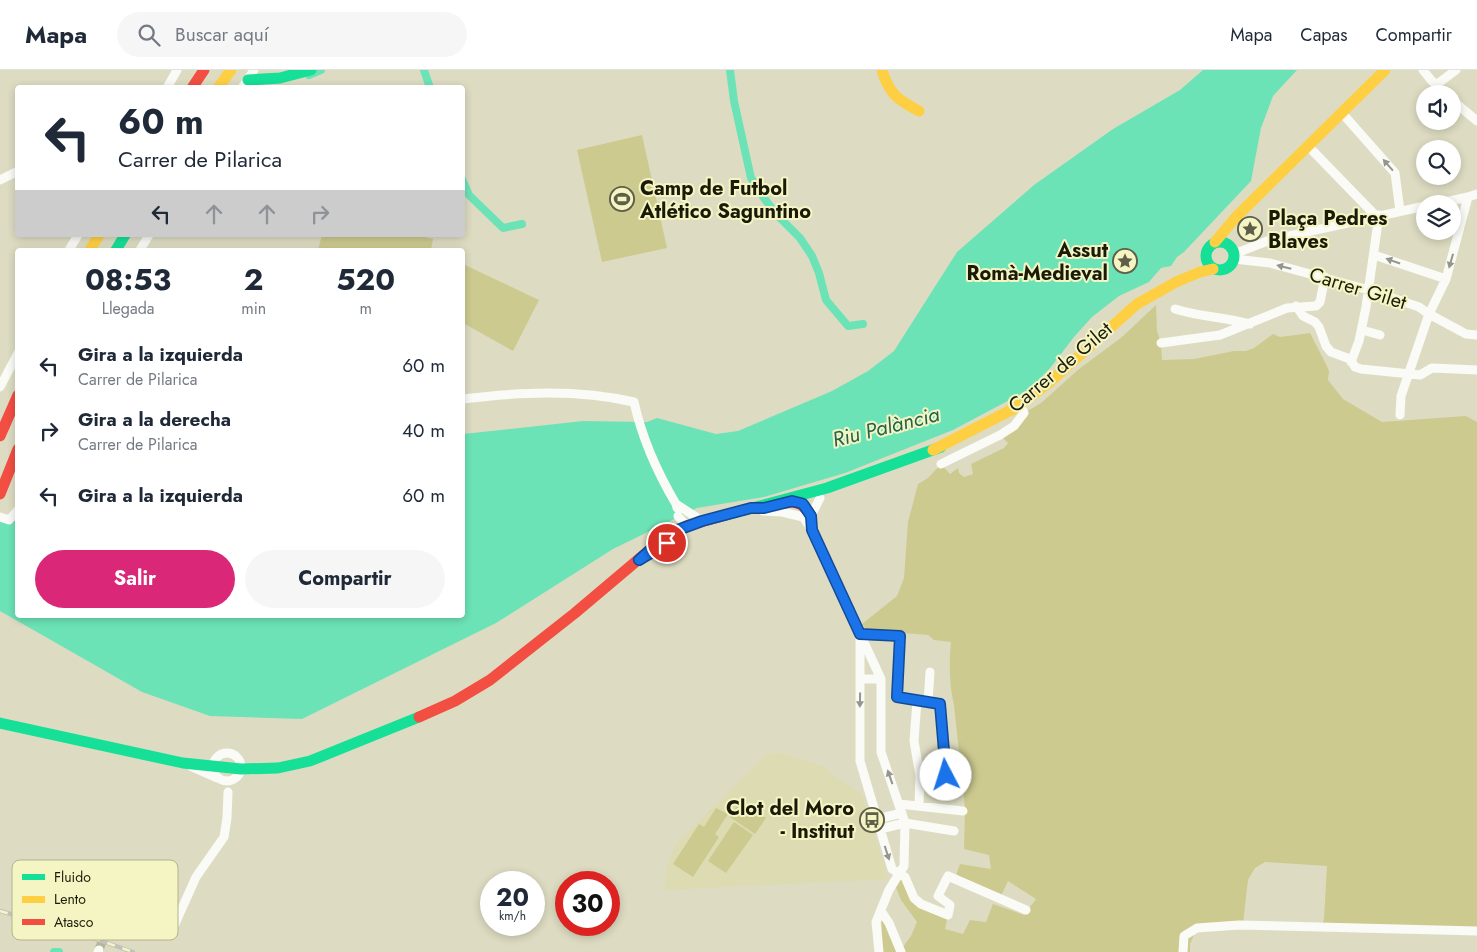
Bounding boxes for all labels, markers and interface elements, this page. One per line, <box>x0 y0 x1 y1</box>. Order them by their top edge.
search box <box>117 12 467 57</box>
text: Mapa <box>25 17 87 52</box>
icon: search <box>135 21 163 49</box>
text: Buscar aquí <box>175 21 269 48</box>
text: Mapa <box>1230 22 1272 48</box>
text: Capas <box>1300 22 1348 48</box>
text: Compartir <box>1376 22 1452 48</box>
map controls <box>1416 85 1461 240</box>
button: sound <box>1416 85 1461 130</box>
text: 60 m <box>118 97 204 147</box>
icon: left <box>35 105 100 170</box>
button: search <box>1416 140 1461 185</box>
text: Carrer de Pilarica <box>118 143 282 175</box>
one-way arrow <box>1383 159 1394 172</box>
place label: Camp de Futbol Atlético Saguntino <box>639 174 811 226</box>
sports icon: Camp de Futbol Atlético Saguntino <box>609 186 635 212</box>
button: layers <box>1416 195 1461 240</box>
icon: left <box>147 200 175 228</box>
icon: ahead <box>200 200 228 228</box>
icon: ahead <box>253 200 281 228</box>
icon: right <box>306 200 334 228</box>
place label: Plaça Pedres Blaves <box>1268 204 1387 256</box>
place icon: Plaça Pedres Blaves <box>1237 216 1263 242</box>
place label: Assut Romà-Medieval <box>967 236 1109 288</box>
place icon: Assut Romà-Medieval <box>1112 248 1138 274</box>
one-way arrow <box>1446 253 1454 268</box>
one-way arrow <box>1386 257 1401 265</box>
text: 08:53 <box>85 258 171 301</box>
text: 2 <box>244 258 264 301</box>
text: 520 <box>336 258 395 301</box>
street label: Carrer Gilet <box>1306 260 1410 317</box>
one-way arrow <box>1276 263 1291 271</box>
text: Llegada <box>102 297 154 320</box>
text: min <box>241 297 266 320</box>
text: m <box>359 297 372 320</box>
street label: Carrer de Gilet <box>1002 315 1119 420</box>
text: Gira a la izquierda <box>78 341 243 368</box>
icon: left <box>35 352 63 380</box>
text: 60 m <box>402 352 445 379</box>
text: Carrer de Pilarica <box>78 368 197 391</box>
water label: Riu Palància <box>829 399 943 455</box>
text: Gira a la derecha <box>78 406 231 433</box>
icon: right <box>35 417 63 445</box>
text: 40 m <box>402 417 445 444</box>
text: Carrer de Pilarica <box>78 433 197 456</box>
icon: left <box>35 482 63 510</box>
text: Gira a la izquierda <box>78 482 243 509</box>
text: 60 m <box>402 482 445 509</box>
pin <box>646 522 688 564</box>
icon: arrive <box>653 529 681 557</box>
button: Salir <box>35 550 235 608</box>
button: Compartir <box>245 550 445 608</box>
one-way arrow <box>856 693 864 709</box>
position arrow <box>919 748 971 800</box>
one-way arrow <box>885 769 893 784</box>
place label: Clot del Moro - Institut <box>726 794 855 846</box>
bus stop icon: Clot del Moro - Institut <box>859 807 885 833</box>
one-way arrow <box>883 846 891 861</box>
legend <box>12 860 178 940</box>
text: Fluido <box>54 867 91 887</box>
speed limit sign: 30 <box>555 871 620 936</box>
text: 20 <box>496 879 529 915</box>
text: Lento <box>54 889 86 909</box>
text: km/h <box>499 907 526 925</box>
text: Atasco <box>54 912 94 932</box>

